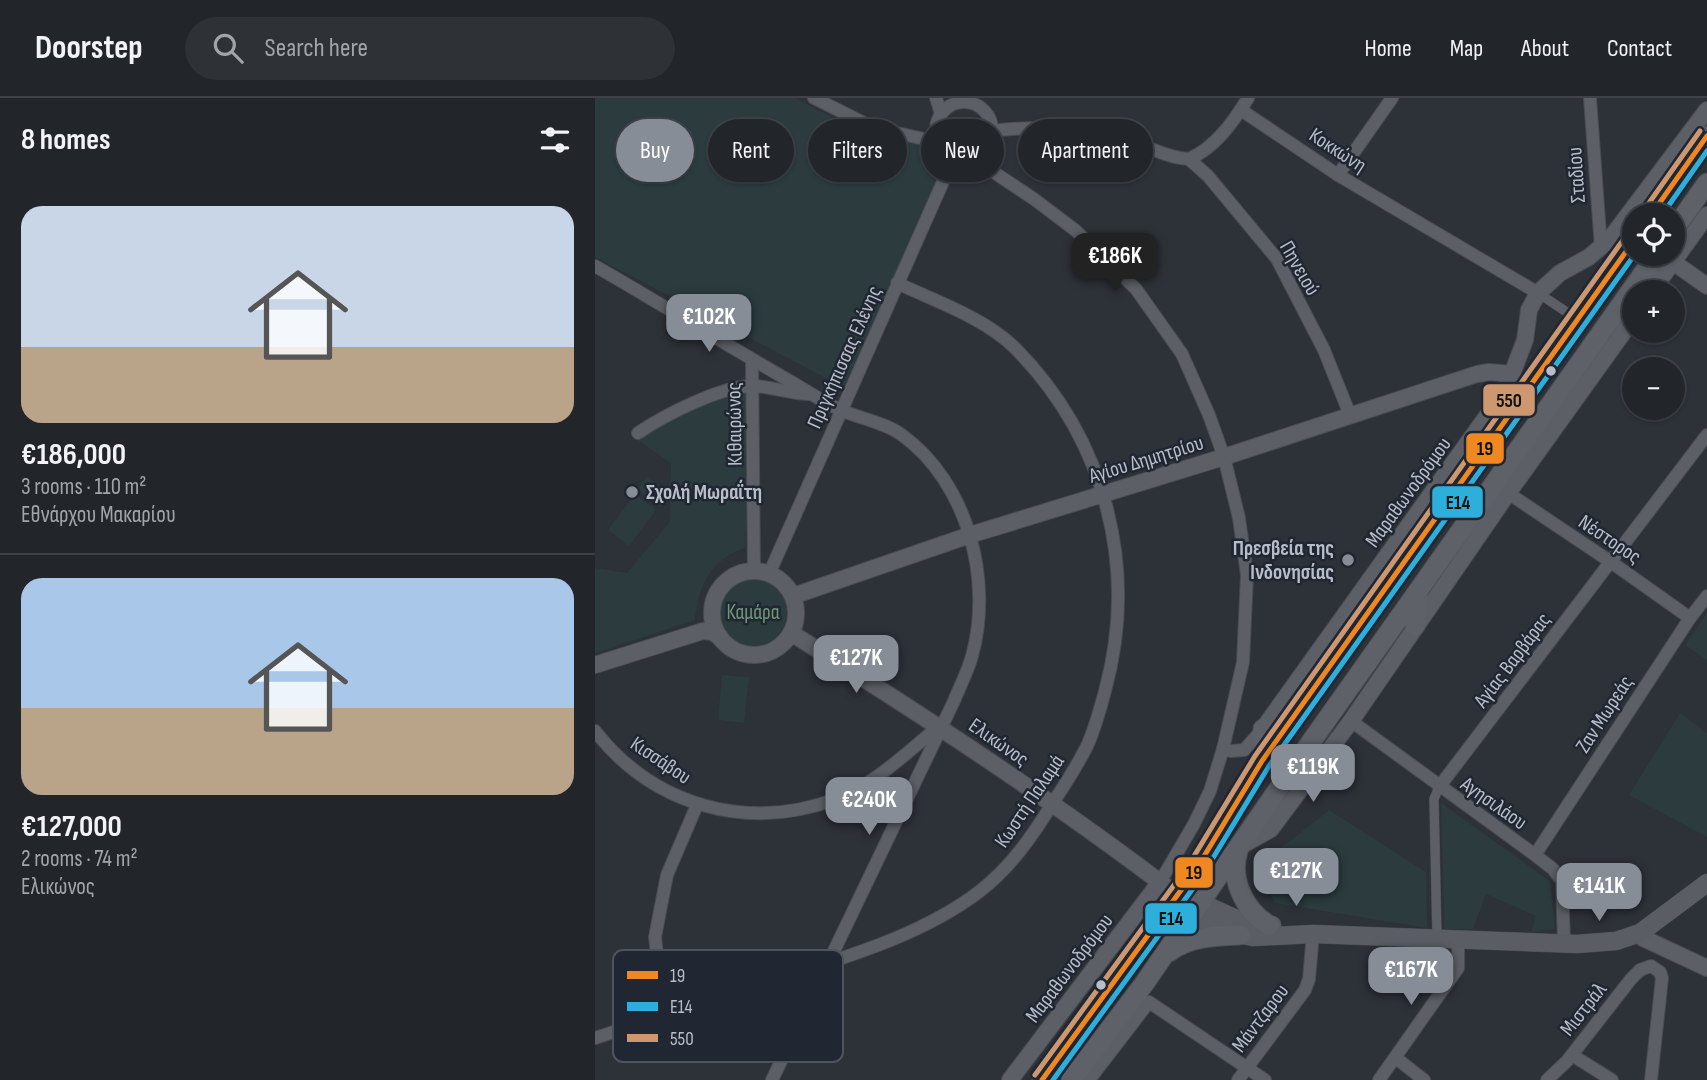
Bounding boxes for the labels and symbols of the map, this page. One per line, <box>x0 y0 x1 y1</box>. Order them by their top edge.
street label: Κοκκώνη <box>1304 123 1371 178</box>
street label: Σταδίου <box>1562 146 1591 204</box>
pin: €186K <box>1066 234 1164 293</box>
street label: Πηνειού <box>1274 236 1325 300</box>
street label: Πριγκήπισσας Ελένης <box>802 282 887 432</box>
pin: €102K <box>660 294 758 354</box>
unlabelled marker <box>1544 364 1558 378</box>
street label: Κιθαιρώνος <box>721 382 748 466</box>
line badge: 550 <box>1482 383 1536 417</box>
text: 550 <box>1496 390 1522 413</box>
street label: Αγίου Δημητρίου <box>1085 430 1206 489</box>
street label: Μαραθωνοδρόμου <box>1360 432 1457 552</box>
line badge: 19 <box>1465 432 1505 465</box>
text: 19 <box>1477 438 1493 461</box>
place label: Σχολή Μωραΐτη <box>646 479 762 505</box>
marker: Σχολή Μωραΐτη <box>624 484 640 500</box>
line badge: Ε14 <box>1431 485 1484 519</box>
text: Ε14 <box>1446 492 1471 515</box>
street label: Νέστορος <box>1574 509 1646 569</box>
place label: Πρεσβεία της Ινδονησίας <box>1233 536 1334 585</box>
marker: Πρεσβεία της Ινδονησίας <box>1340 552 1356 568</box>
park label: Καμάρα <box>727 600 780 625</box>
street label: Αγίας Βαρβάρας <box>1468 608 1556 713</box>
pin: €127K <box>807 636 905 695</box>
street label: Ζαν Μωρεάς <box>1570 671 1639 758</box>
street label: Ελικώνος <box>964 713 1034 772</box>
street label: Κισσάβου <box>626 731 696 790</box>
pin: €119K <box>1264 744 1362 804</box>
street label: Κωστή Παλαμά <box>989 750 1070 852</box>
street label: Αγησιλάου <box>1455 771 1532 835</box>
pin: €240K <box>820 778 918 837</box>
pin: €127K <box>1247 848 1345 908</box>
line badge: 19 <box>1174 856 1214 889</box>
text: 19 <box>1186 862 1202 885</box>
pin: €141K <box>1550 864 1648 923</box>
line badge: Ε14 <box>1144 902 1198 935</box>
text: Ε14 <box>1159 908 1184 931</box>
street label: Μαραθωνοδρόμου <box>1020 909 1118 1028</box>
pin: €167K <box>1362 948 1460 1007</box>
legend <box>613 950 843 1062</box>
text: 19 <box>670 965 685 988</box>
street label: Μιστράλ <box>1555 977 1613 1041</box>
unlabelled marker <box>1094 978 1108 992</box>
street label: Μάντζαρου <box>1227 979 1294 1057</box>
text: Ε14 <box>670 996 692 1019</box>
text: 550 <box>670 1028 694 1051</box>

